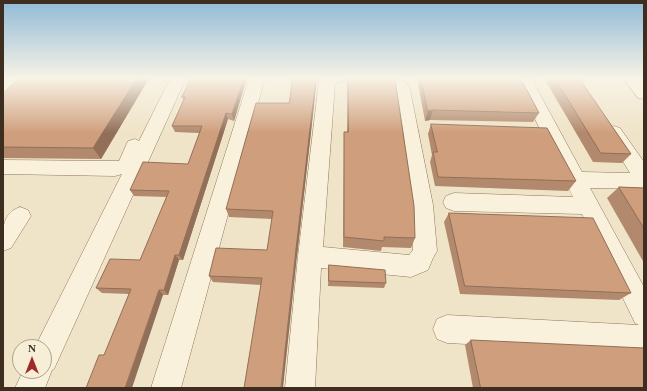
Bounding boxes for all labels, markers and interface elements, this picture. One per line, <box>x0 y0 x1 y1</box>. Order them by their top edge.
north arrow <box>12 339 52 379</box>
text: N <box>28 342 36 354</box>

